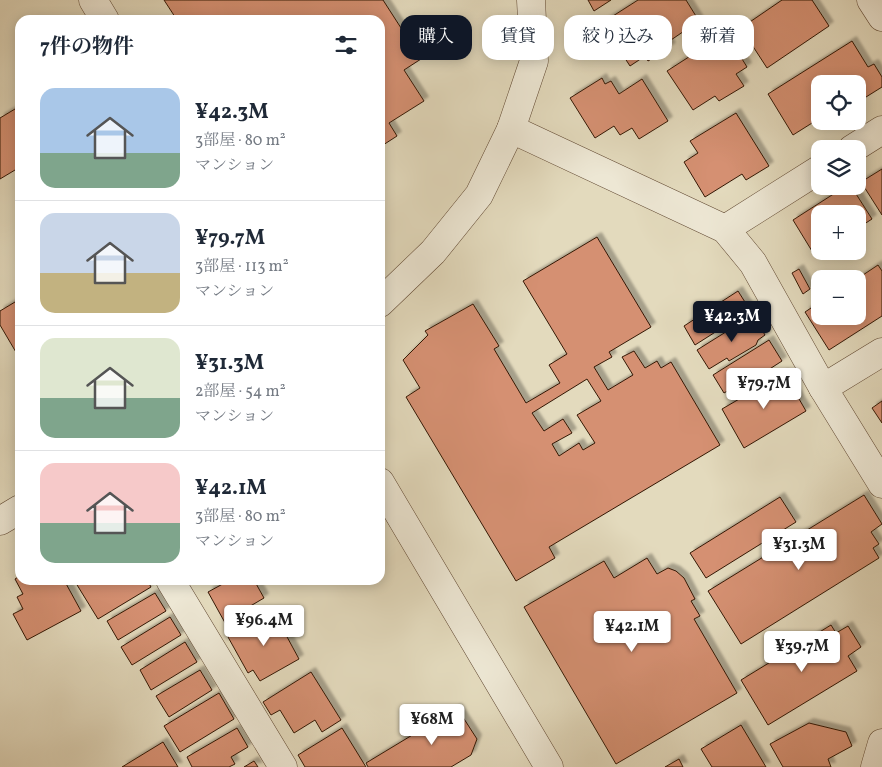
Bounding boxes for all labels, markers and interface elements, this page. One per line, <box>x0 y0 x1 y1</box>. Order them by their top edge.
chip: 購入 <box>400 15 472 60</box>
chip: 賃貸 <box>482 15 554 60</box>
chip: 絞り込み <box>564 15 672 60</box>
chip: 新着 <box>682 15 754 60</box>
icon: filters <box>332 31 360 59</box>
text: 7件の物件 <box>40 33 134 62</box>
map controls <box>811 75 866 325</box>
button: locate <box>811 75 866 130</box>
text: ¥42.3M <box>195 98 268 127</box>
icon: home <box>80 108 140 168</box>
text: 3部屋 · 80 m² <box>195 130 286 152</box>
button: layers <box>811 140 866 195</box>
text: マンション <box>195 155 274 177</box>
button: + <box>811 205 866 260</box>
text: ¥79.7M <box>195 224 265 253</box>
icon: home <box>80 233 140 293</box>
text: 3部屋 · 113 m² <box>195 256 289 278</box>
button: − <box>811 270 866 325</box>
text: マンション <box>195 281 274 303</box>
pin: ¥42.3M <box>691 300 773 343</box>
text: ¥42.3M <box>704 306 760 328</box>
text: ¥31.3M <box>195 349 264 378</box>
icon: home <box>80 358 140 418</box>
pin: ¥79.7M <box>723 368 805 410</box>
text: ¥79.7M <box>737 373 791 395</box>
text: 2部屋 · 54 m² <box>195 381 286 403</box>
text: マンション <box>195 406 274 428</box>
text: ¥42.1M <box>195 474 267 503</box>
icon: home <box>80 483 140 543</box>
text: 3部屋 · 80 m² <box>195 506 286 528</box>
pin: ¥31.3M <box>758 528 840 571</box>
text: マンション <box>195 531 274 553</box>
text: ¥31.3M <box>773 534 825 556</box>
pin: ¥96.4M <box>223 604 305 647</box>
text: ¥96.4M <box>235 610 293 632</box>
pin: ¥42.1M <box>591 610 673 653</box>
text: ¥42.1M <box>605 616 659 638</box>
pin: ¥39.7M <box>761 630 843 673</box>
text: ¥39.7M <box>775 636 829 658</box>
pin: ¥68M <box>402 704 462 746</box>
text: ¥68M <box>410 709 454 731</box>

